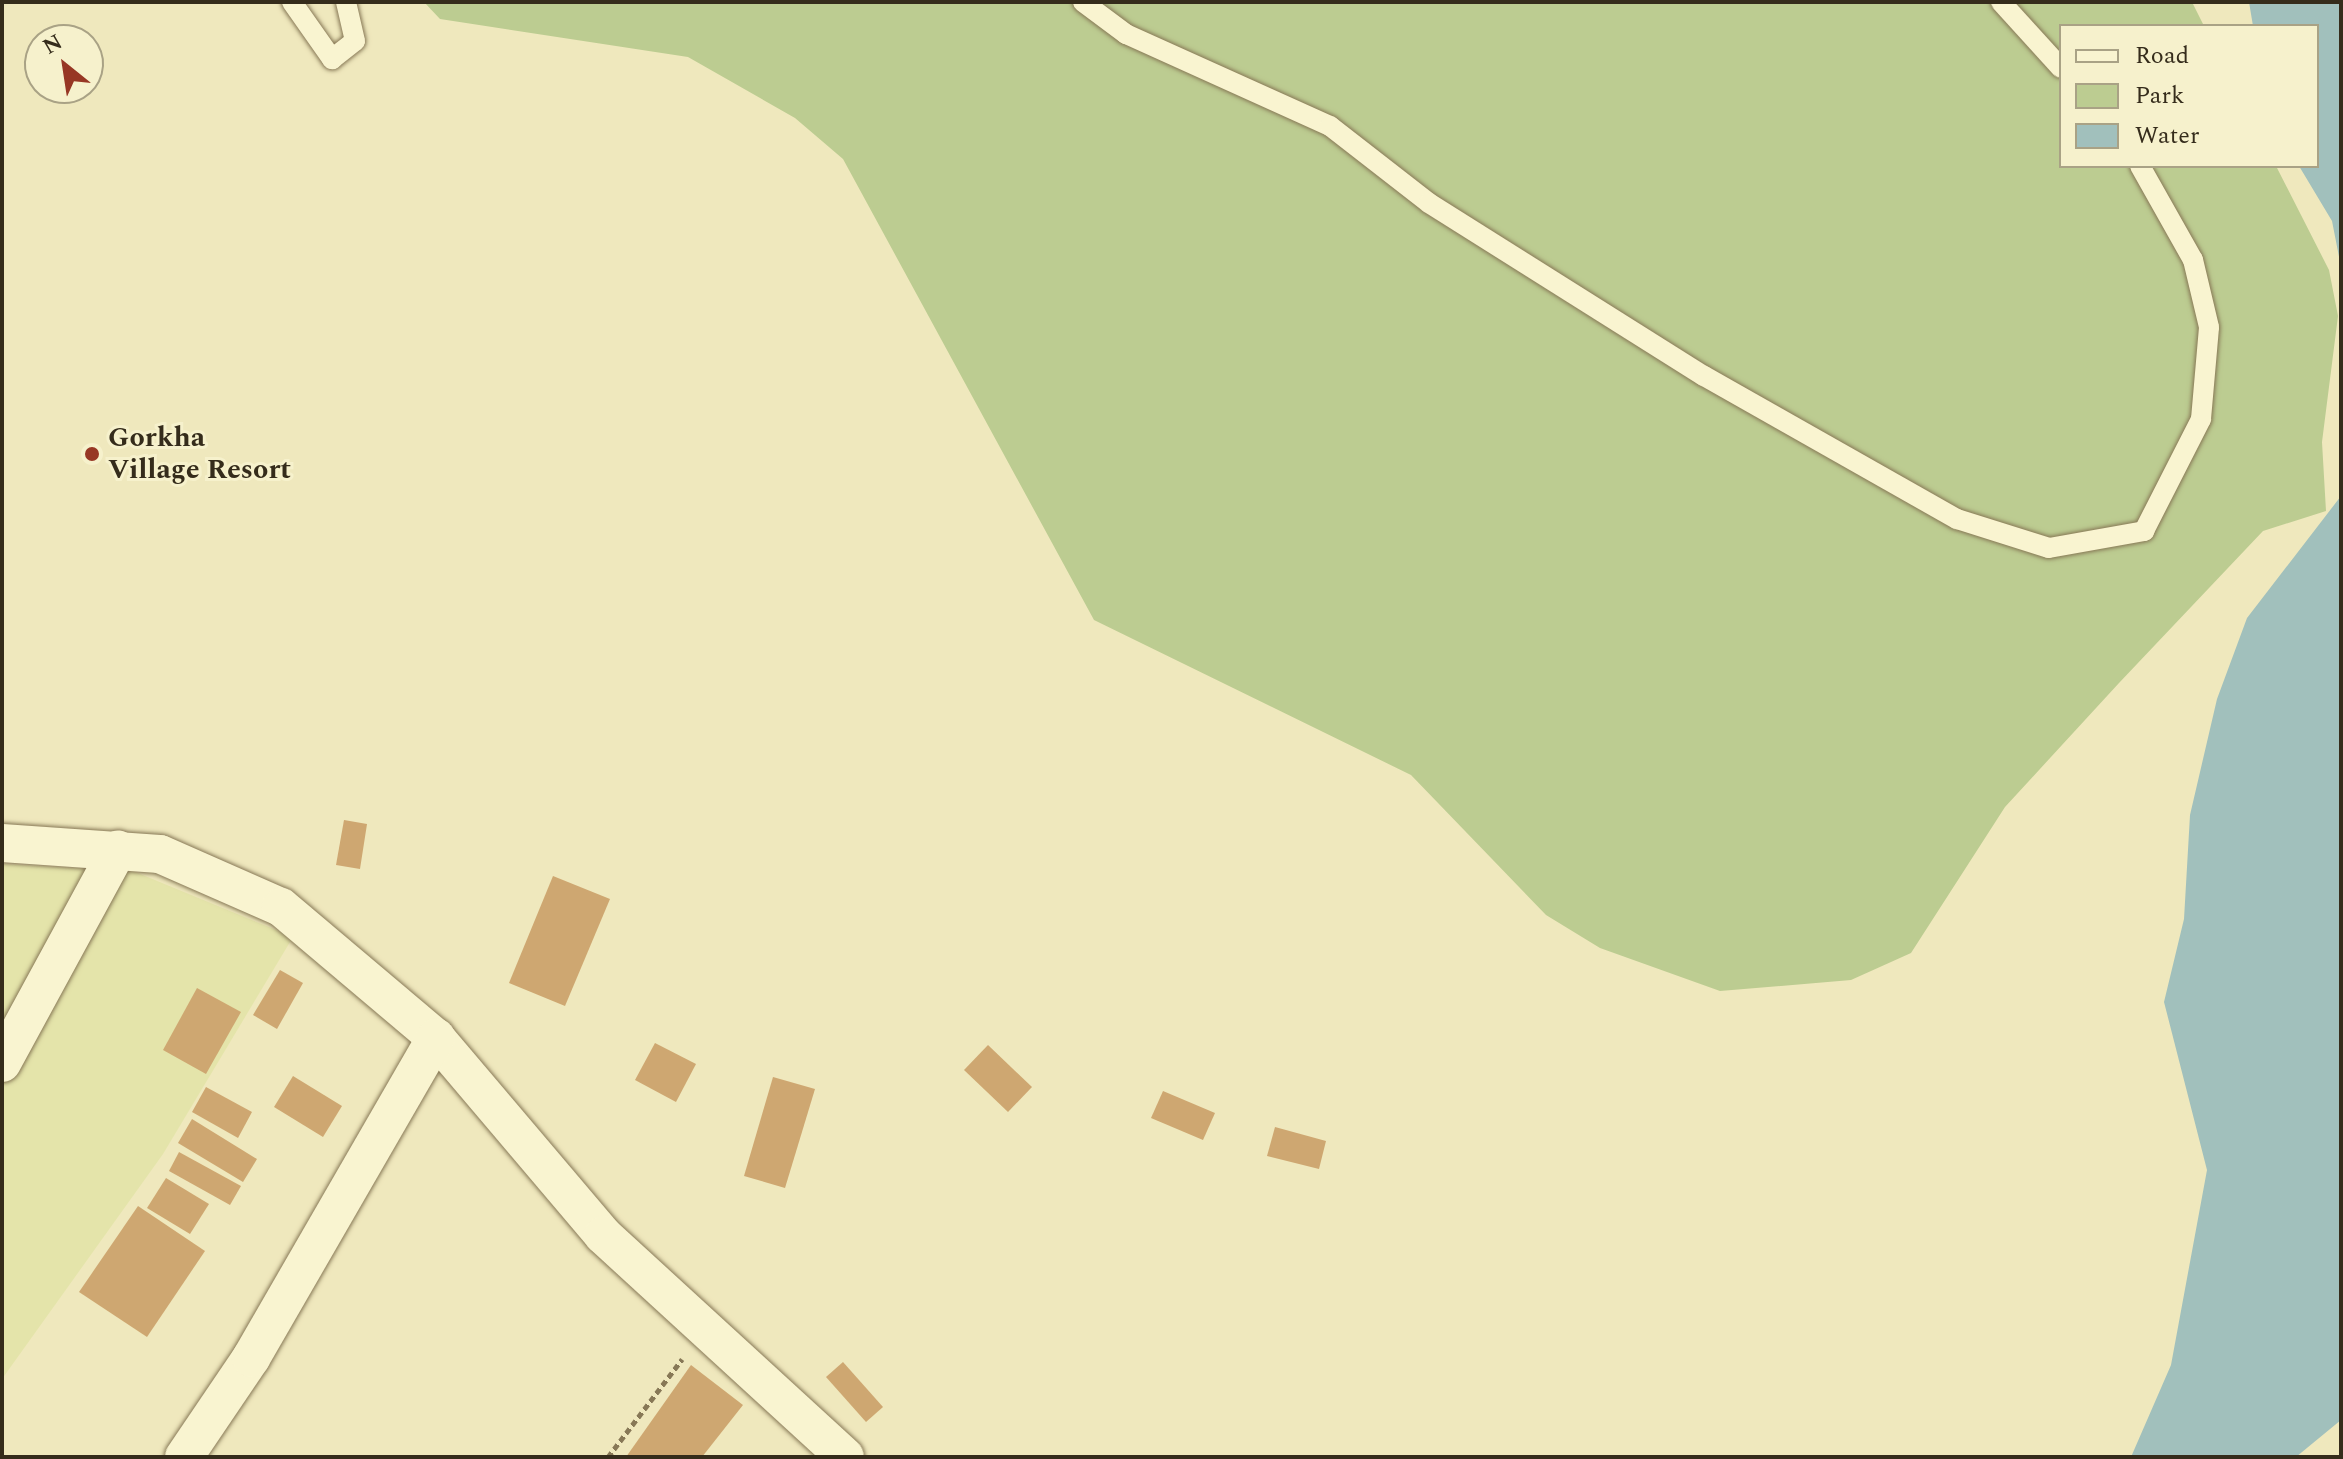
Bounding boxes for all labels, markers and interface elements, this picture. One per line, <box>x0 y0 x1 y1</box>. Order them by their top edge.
north arrow <box>24 24 104 104</box>
legend <box>2059 24 2319 168</box>
text: N <box>37 26 69 63</box>
text: Road <box>2135 38 2189 74</box>
text: Park <box>2135 78 2185 114</box>
text: Water <box>2135 118 2199 154</box>
place label: Gorkha Village Resort <box>108 421 291 487</box>
marker: Gorkha Village Resort <box>83 445 101 463</box>

